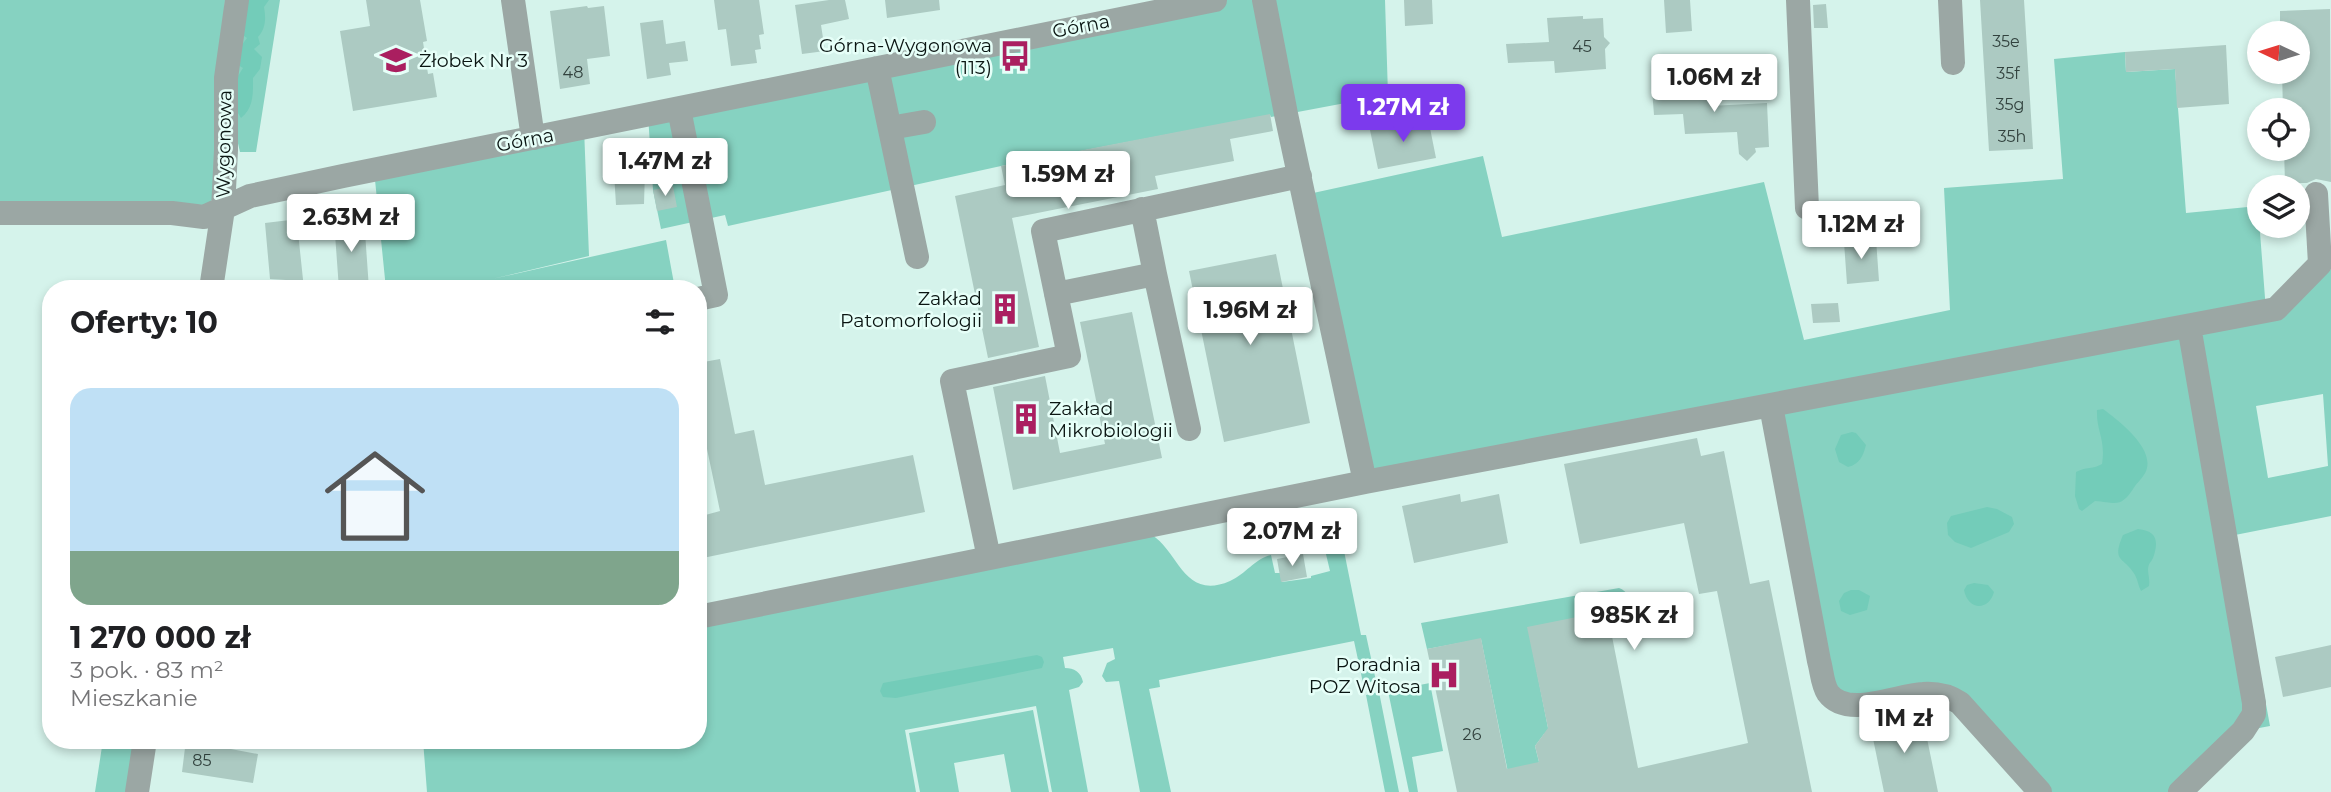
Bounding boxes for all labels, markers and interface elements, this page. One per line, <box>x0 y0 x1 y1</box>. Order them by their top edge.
street label: Górna <box>1050 9 1112 43</box>
north arrow <box>2247 21 2310 84</box>
map controls <box>2247 21 2310 238</box>
house number: 35e <box>1992 32 2020 51</box>
place label: Górna-Wygonowa (113) <box>819 34 992 79</box>
house number: 45 <box>1572 37 1592 56</box>
bus stop icon: Górna-Wygonowa (113) <box>998 39 1032 73</box>
school or university icon: Żłobek Nr 3 <box>379 43 413 77</box>
place label: Żłobek Nr 3 <box>419 49 528 72</box>
pin: 1.06M zł <box>1642 54 1786 114</box>
house number: 48 <box>563 63 583 82</box>
text: 1.06M zł <box>1667 63 1761 91</box>
house number: 35f <box>1996 64 2020 83</box>
pin: 1.27M zł <box>1331 85 1475 144</box>
street label: Wygonowa <box>212 90 236 198</box>
text: 1.27M zł <box>1357 93 1449 121</box>
house number: 35g <box>1996 95 2024 114</box>
button: locate <box>2247 98 2310 161</box>
street label: Górna <box>494 123 556 157</box>
house number: 35h <box>1998 127 2026 146</box>
pin: 1.47M zł <box>593 138 737 198</box>
text: 1.47M zł <box>619 147 711 175</box>
pin: 1.59M zł <box>996 152 1140 211</box>
text: 1.59M zł <box>1022 160 1114 188</box>
button: layers <box>2247 175 2310 238</box>
pin: 2.63M zł <box>279 194 423 254</box>
pin: 1.12M zł <box>1789 202 1933 261</box>
text: 2.63M zł <box>303 203 399 231</box>
text: 1.12M zł <box>1818 210 1904 238</box>
place label: Zakład Patomorfologii <box>840 287 982 332</box>
pin: 1.96M zł <box>1178 288 1322 347</box>
building icon: Zakład Patomorfologii <box>988 292 1022 326</box>
text: 1.96M zł <box>1204 296 1296 324</box>
icon: filters <box>641 303 679 341</box>
text: Oferty: 10 <box>70 304 218 341</box>
place label: Zakład Mikrobiologii <box>1049 397 1173 442</box>
building icon: Zakład Mikrobiologii <box>1009 402 1043 436</box>
icon: home <box>312 433 438 559</box>
pin: 2.07M zł <box>1220 508 1364 568</box>
text: 2.07M zł <box>1243 517 1341 545</box>
pin: 985K zł <box>1569 592 1699 652</box>
text: 985K zł <box>1590 601 1678 629</box>
text: 1 270 000 zł <box>70 619 251 656</box>
place label: Poradnia POZ Witosa <box>1309 653 1421 698</box>
text: 3 pok. · 83 m² <box>70 656 224 684</box>
hospital icon: Poradnia POZ Witosa <box>1427 658 1461 692</box>
text: Mieszkanie <box>70 684 198 712</box>
pin: 1M zł <box>1855 696 1953 755</box>
text: 1M zł <box>1875 704 1933 732</box>
house number: 26 <box>1463 725 1482 744</box>
house number: 85 <box>192 751 212 770</box>

